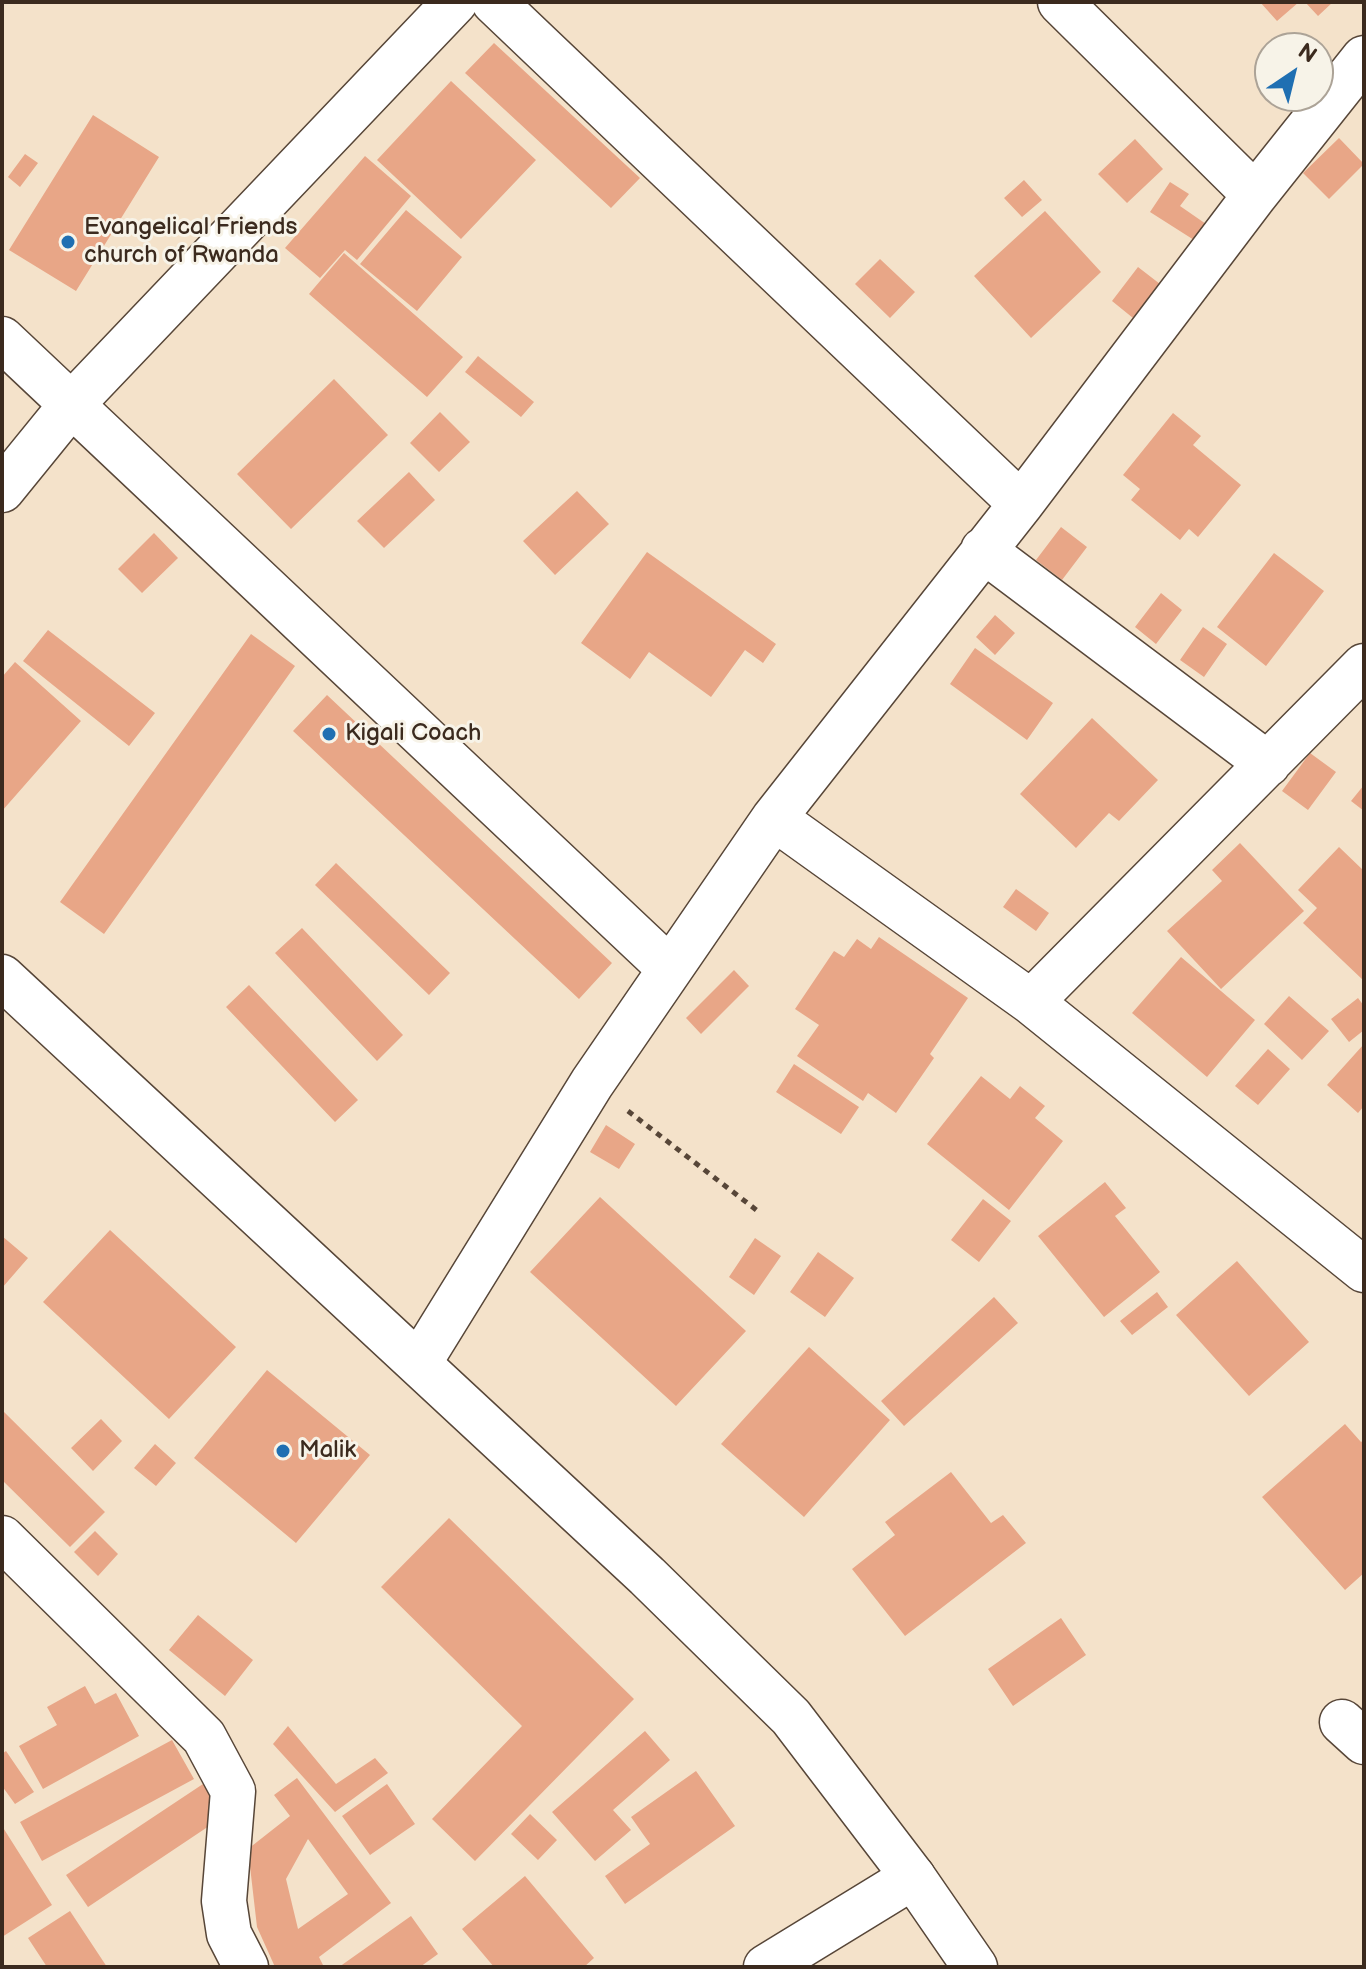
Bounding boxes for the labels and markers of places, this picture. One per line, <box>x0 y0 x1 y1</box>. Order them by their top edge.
place label: Evangelical Friends church of Rwanda <box>84 214 297 270</box>
marker: Evangelical Friends church of Rwanda <box>59 233 77 251</box>
place label: Kigali Coach <box>345 720 481 748</box>
marker: Kigali Coach <box>320 725 338 743</box>
place label: Malik <box>299 1437 356 1465</box>
marker: Malik <box>274 1442 292 1460</box>

